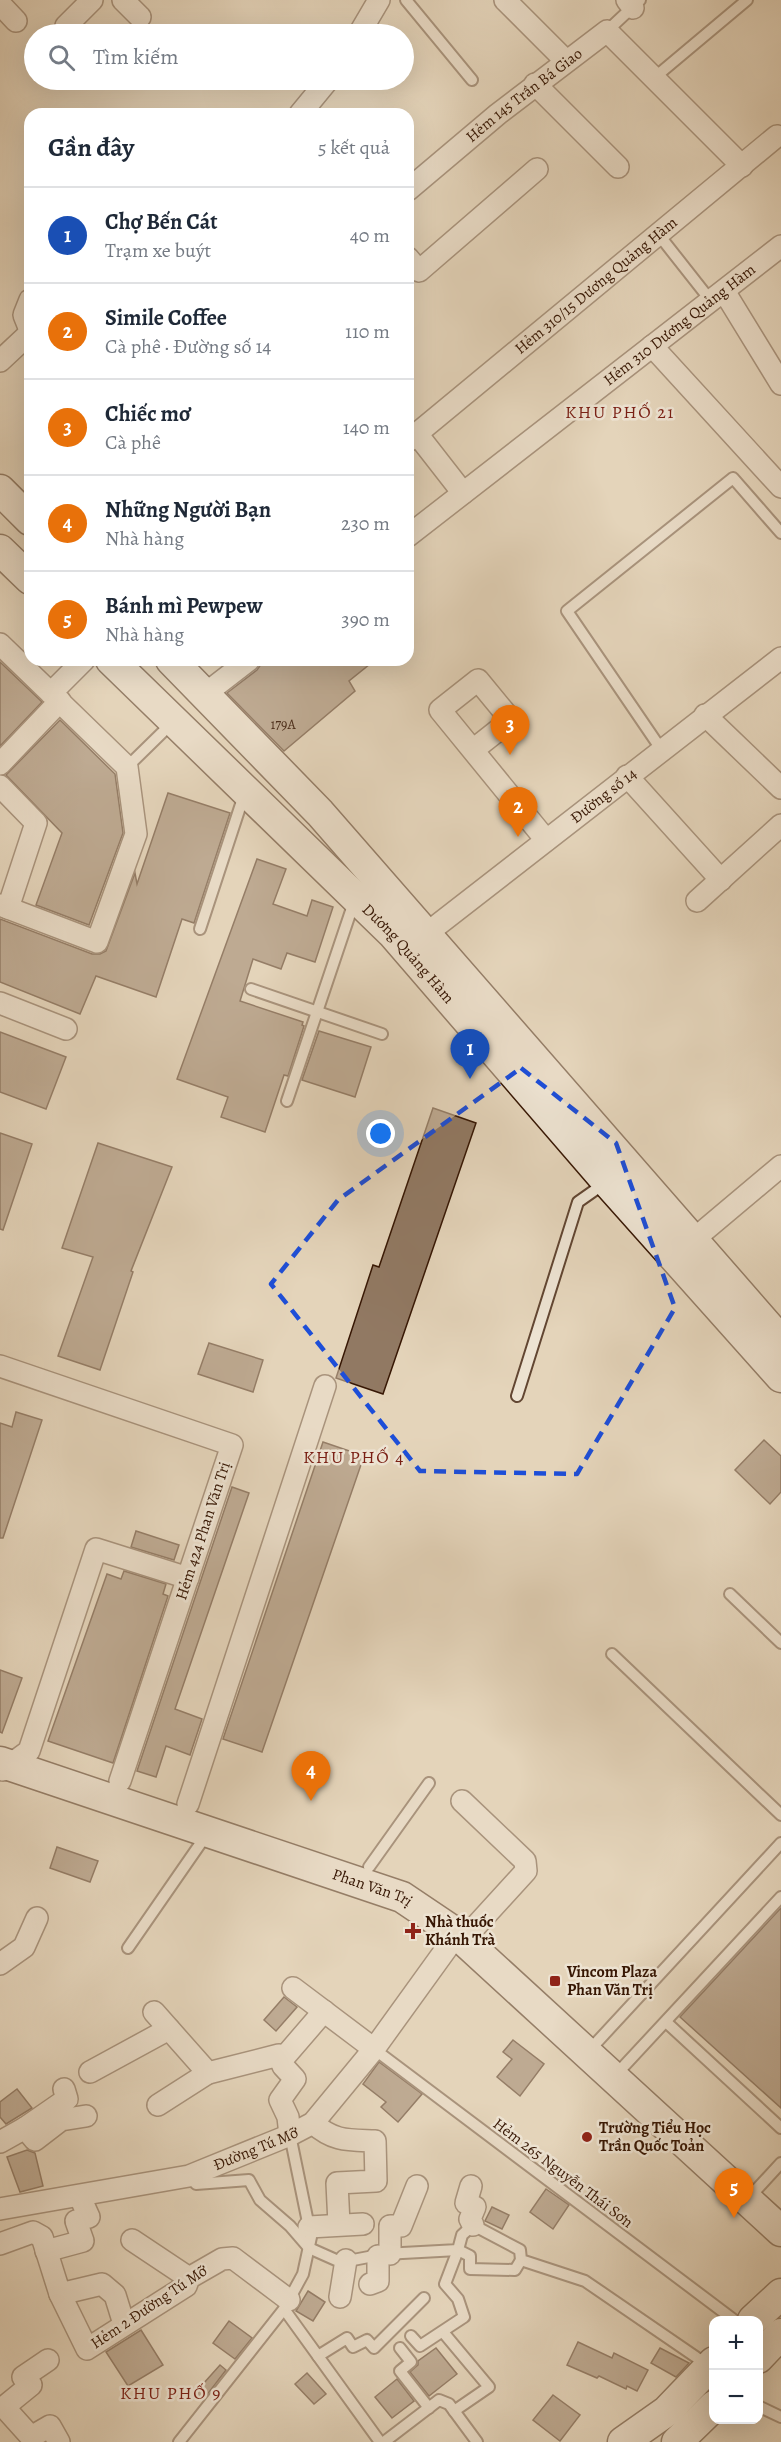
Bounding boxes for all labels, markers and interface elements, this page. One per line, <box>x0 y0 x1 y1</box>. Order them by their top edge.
search box <box>24 24 414 90</box>
icon: search <box>45 41 78 74</box>
text: Tìm kiếm <box>93 42 179 72</box>
street label: Hẻm 145 Trần Bá Giao <box>461 43 587 148</box>
text: Gần đây <box>48 130 134 165</box>
text: 5 kết quả <box>318 134 390 161</box>
text: Chợ Bến Cát <box>105 207 218 237</box>
street label: Hẻm 310/15 Dương Quảng Hàm <box>510 212 682 359</box>
text: 1 <box>64 222 71 249</box>
text: 40 m <box>350 222 390 249</box>
text: Trạm xe buýt <box>105 237 211 264</box>
street label: Hẻm 310 Dương Quảng Hàm <box>599 259 760 391</box>
text: Simile Coffee <box>105 303 227 333</box>
text: 2 <box>63 318 72 345</box>
text: 110 m <box>345 318 390 345</box>
text: Cà phê · Đường số 14 <box>105 333 271 360</box>
text: Chiếc mơ <box>105 399 191 429</box>
district label: KHU PHỐ 21 <box>565 400 675 424</box>
text: 3 <box>63 414 72 441</box>
text: 140 m <box>343 414 390 441</box>
text: Cà phê <box>105 429 161 456</box>
text: Những Người Bạn <box>105 495 271 525</box>
text: 4 <box>63 510 72 537</box>
text: 230 m <box>341 510 390 537</box>
text: Nhà hàng <box>105 525 184 552</box>
text: Bánh mì Pewpew <box>105 591 263 621</box>
text: 5 <box>63 606 72 633</box>
text: 390 m <box>341 606 390 633</box>
text: Nhà hàng <box>105 621 184 648</box>
pin: 3 <box>490 706 530 755</box>
house number: 179A <box>270 715 296 734</box>
street label: Đường số 14 <box>566 763 642 829</box>
pin: 2 <box>498 788 538 837</box>
street label: Dương Quảng Hàm <box>357 899 459 1008</box>
pin: 1 <box>450 1030 490 1079</box>
your location <box>366 1119 395 1148</box>
district label: KHU PHỐ 4 <box>303 1445 405 1469</box>
street label: Hẻm 424 Phan Văn Trị <box>170 1459 236 1603</box>
pin: 4 <box>292 1752 330 1801</box>
street label: Phan Văn Trị <box>329 1863 417 1912</box>
place label: Nhà thuốc Khánh Trà <box>425 1911 496 1951</box>
marker: Nhà thuốc Khánh Trà <box>406 1924 420 1938</box>
place label: Vincom Plaza Phan Văn Trị <box>566 1961 657 2001</box>
marker: Vincom Plaza Phan Văn Trị <box>548 1974 562 1988</box>
street label: Hẻm 265 Nguyễn Thái Sơn <box>488 2113 638 2233</box>
place label: Trường Tiểu Học Trần Quốc Toản <box>599 2117 711 2157</box>
street label: Đường Tú Mỡ <box>210 2121 303 2176</box>
marker: Trường Tiểu Học Trần Quốc Toản <box>580 2130 594 2144</box>
pin: 5 <box>714 2168 754 2218</box>
street label: Hẻm 2 Đường Tú Mỡ <box>86 2259 212 2354</box>
map controls <box>709 2316 763 2424</box>
button: + <box>709 2316 763 2370</box>
button: − <box>709 2370 763 2424</box>
district label: KHU PHỐ 9 <box>120 2381 222 2405</box>

